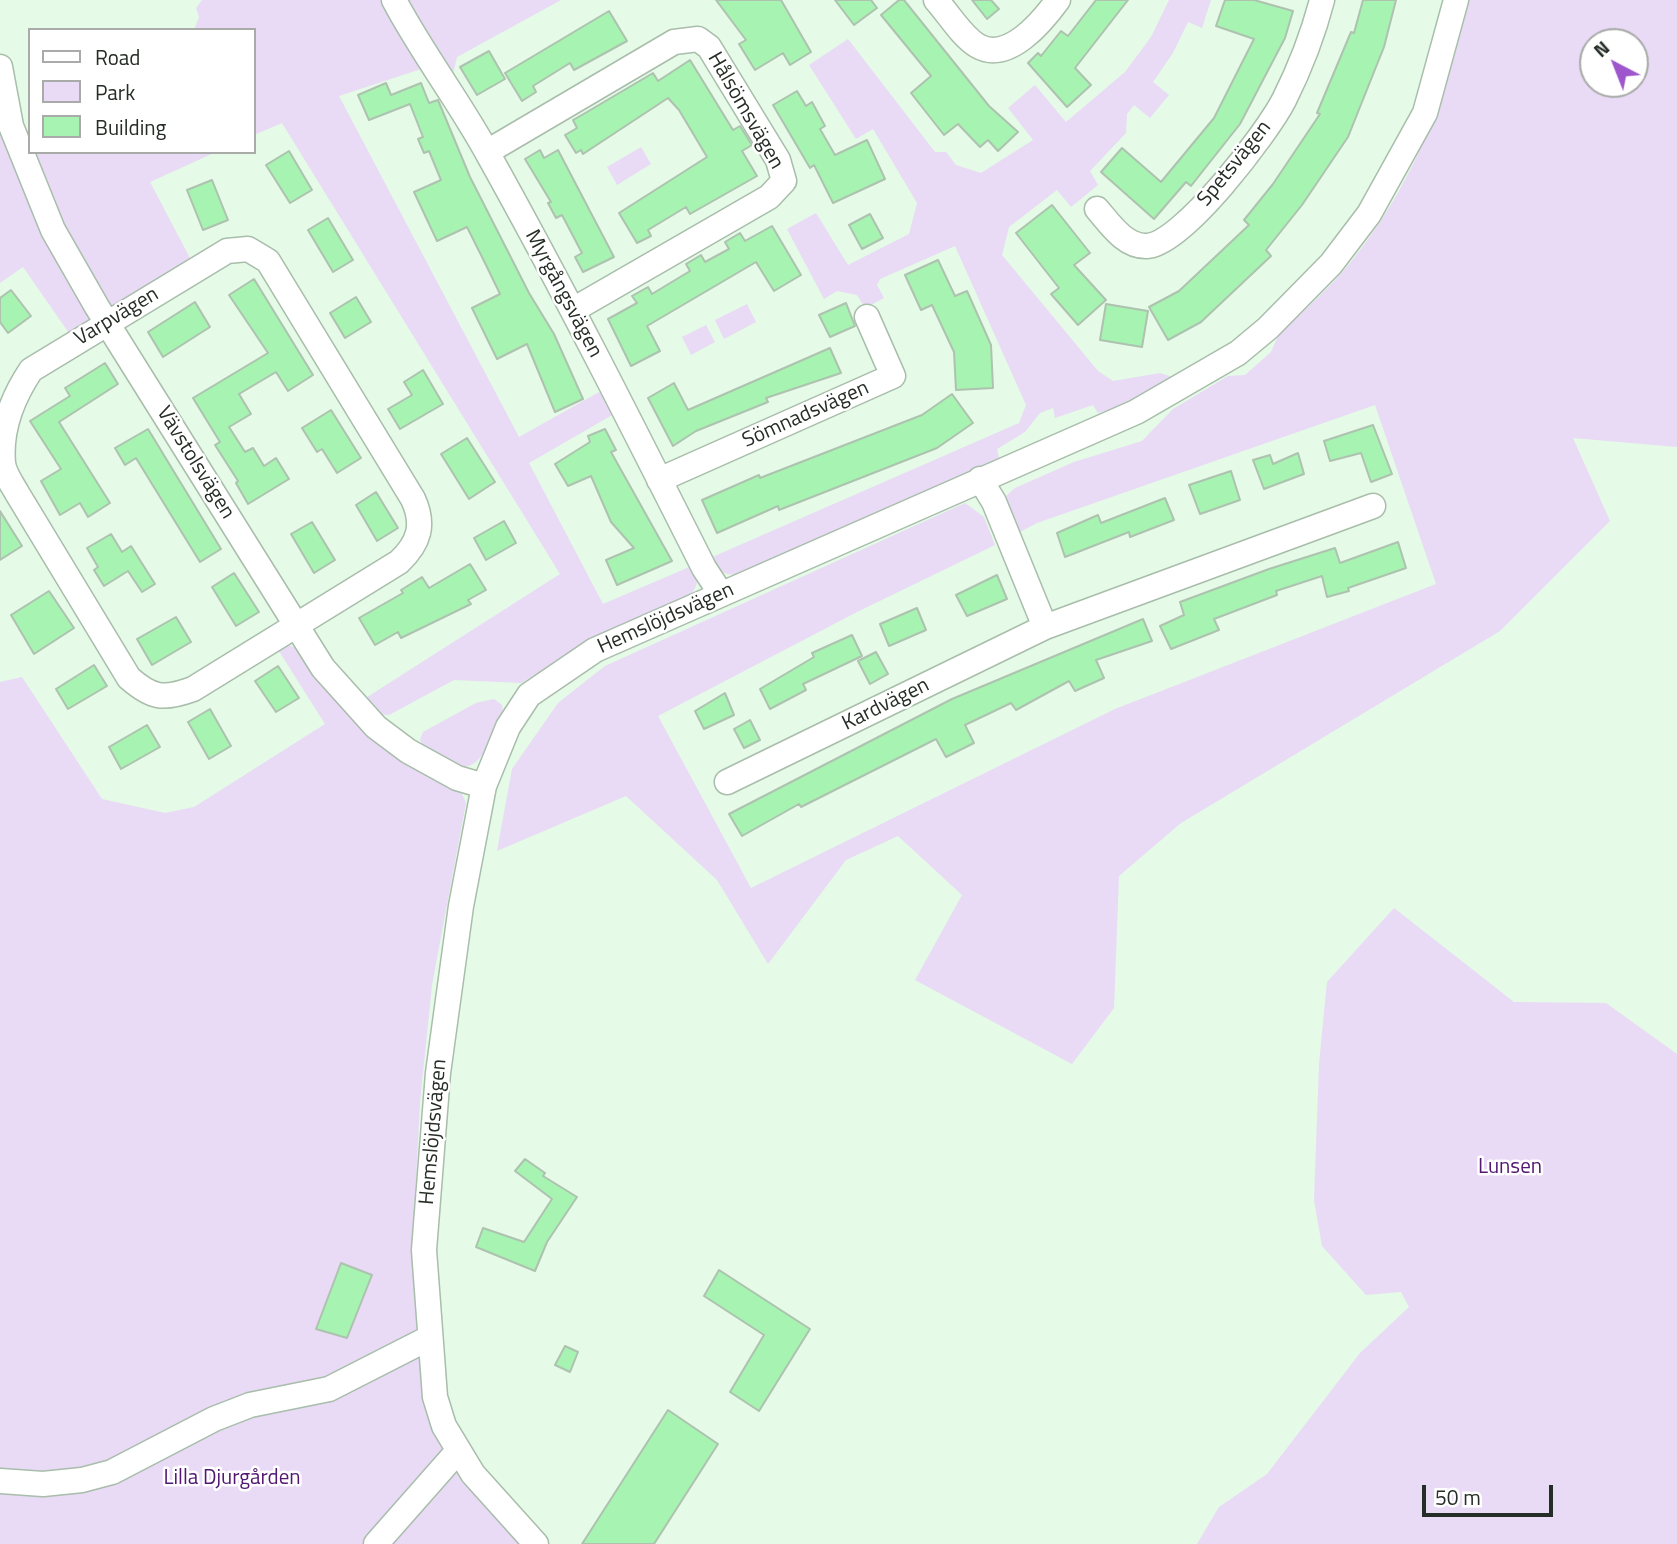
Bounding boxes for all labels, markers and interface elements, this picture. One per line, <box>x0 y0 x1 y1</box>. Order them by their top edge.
legend <box>28 28 256 154</box>
north arrow <box>1579 28 1649 98</box>
text: N <box>1586 33 1616 64</box>
text: Road <box>95 41 140 73</box>
street label: Hålsömsvägen <box>701 48 789 174</box>
text: Park <box>95 76 135 108</box>
text: Building <box>95 111 166 143</box>
street label: Spetsvägen <box>1193 116 1277 212</box>
street label: Myrgångsvägen <box>519 226 607 362</box>
street label: Varpvägen <box>70 282 164 352</box>
street label: Sömnadsvägen <box>739 376 873 454</box>
street label: Vävstolsvägen <box>150 402 240 524</box>
street label: Hemslöjdsvägen <box>594 578 738 660</box>
street label: Kardvägen <box>838 673 934 737</box>
street label: Hemslöjdsvägen <box>415 1058 453 1206</box>
park label: Lunsen <box>1478 1155 1542 1181</box>
park label: Lilla Djurgården <box>163 1466 301 1492</box>
scale bar <box>1425 1470 1556 1514</box>
text: 50 m <box>1435 1481 1481 1513</box>

